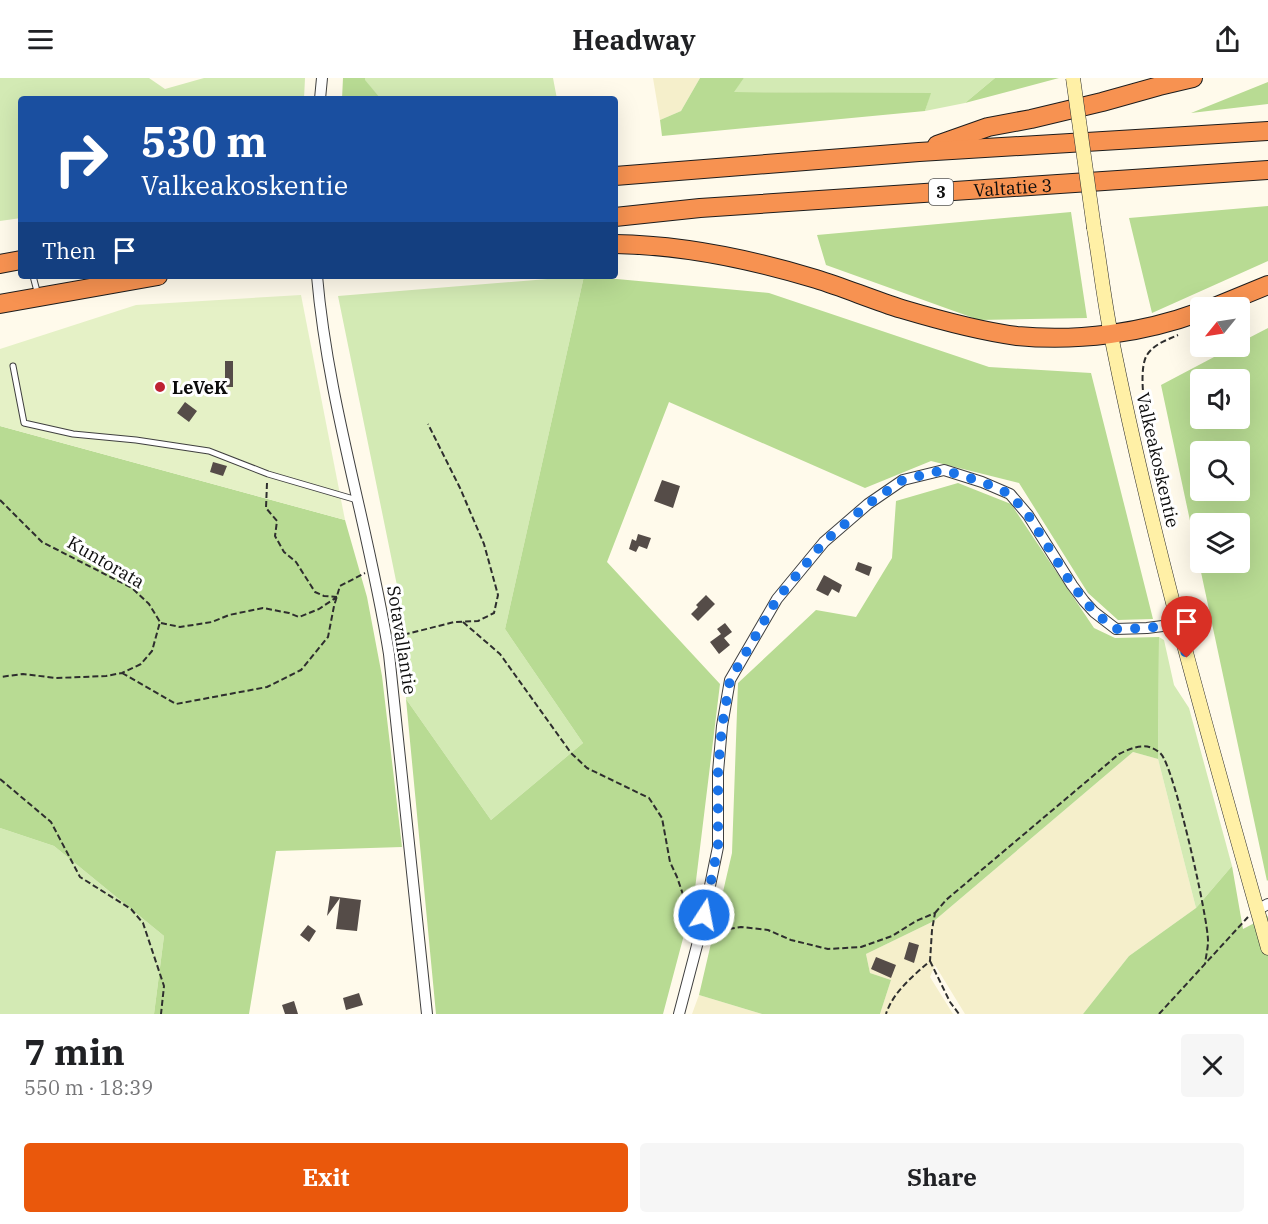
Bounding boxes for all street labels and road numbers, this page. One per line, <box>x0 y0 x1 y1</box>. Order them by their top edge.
street label: Valtatie 3 <box>973 173 1053 201</box>
road number: 3 <box>929 179 953 205</box>
street label: Valkeakoskentie <box>1131 390 1185 530</box>
street label: Kuntorata <box>63 531 149 593</box>
street label: Sotavallantie <box>382 584 422 696</box>

